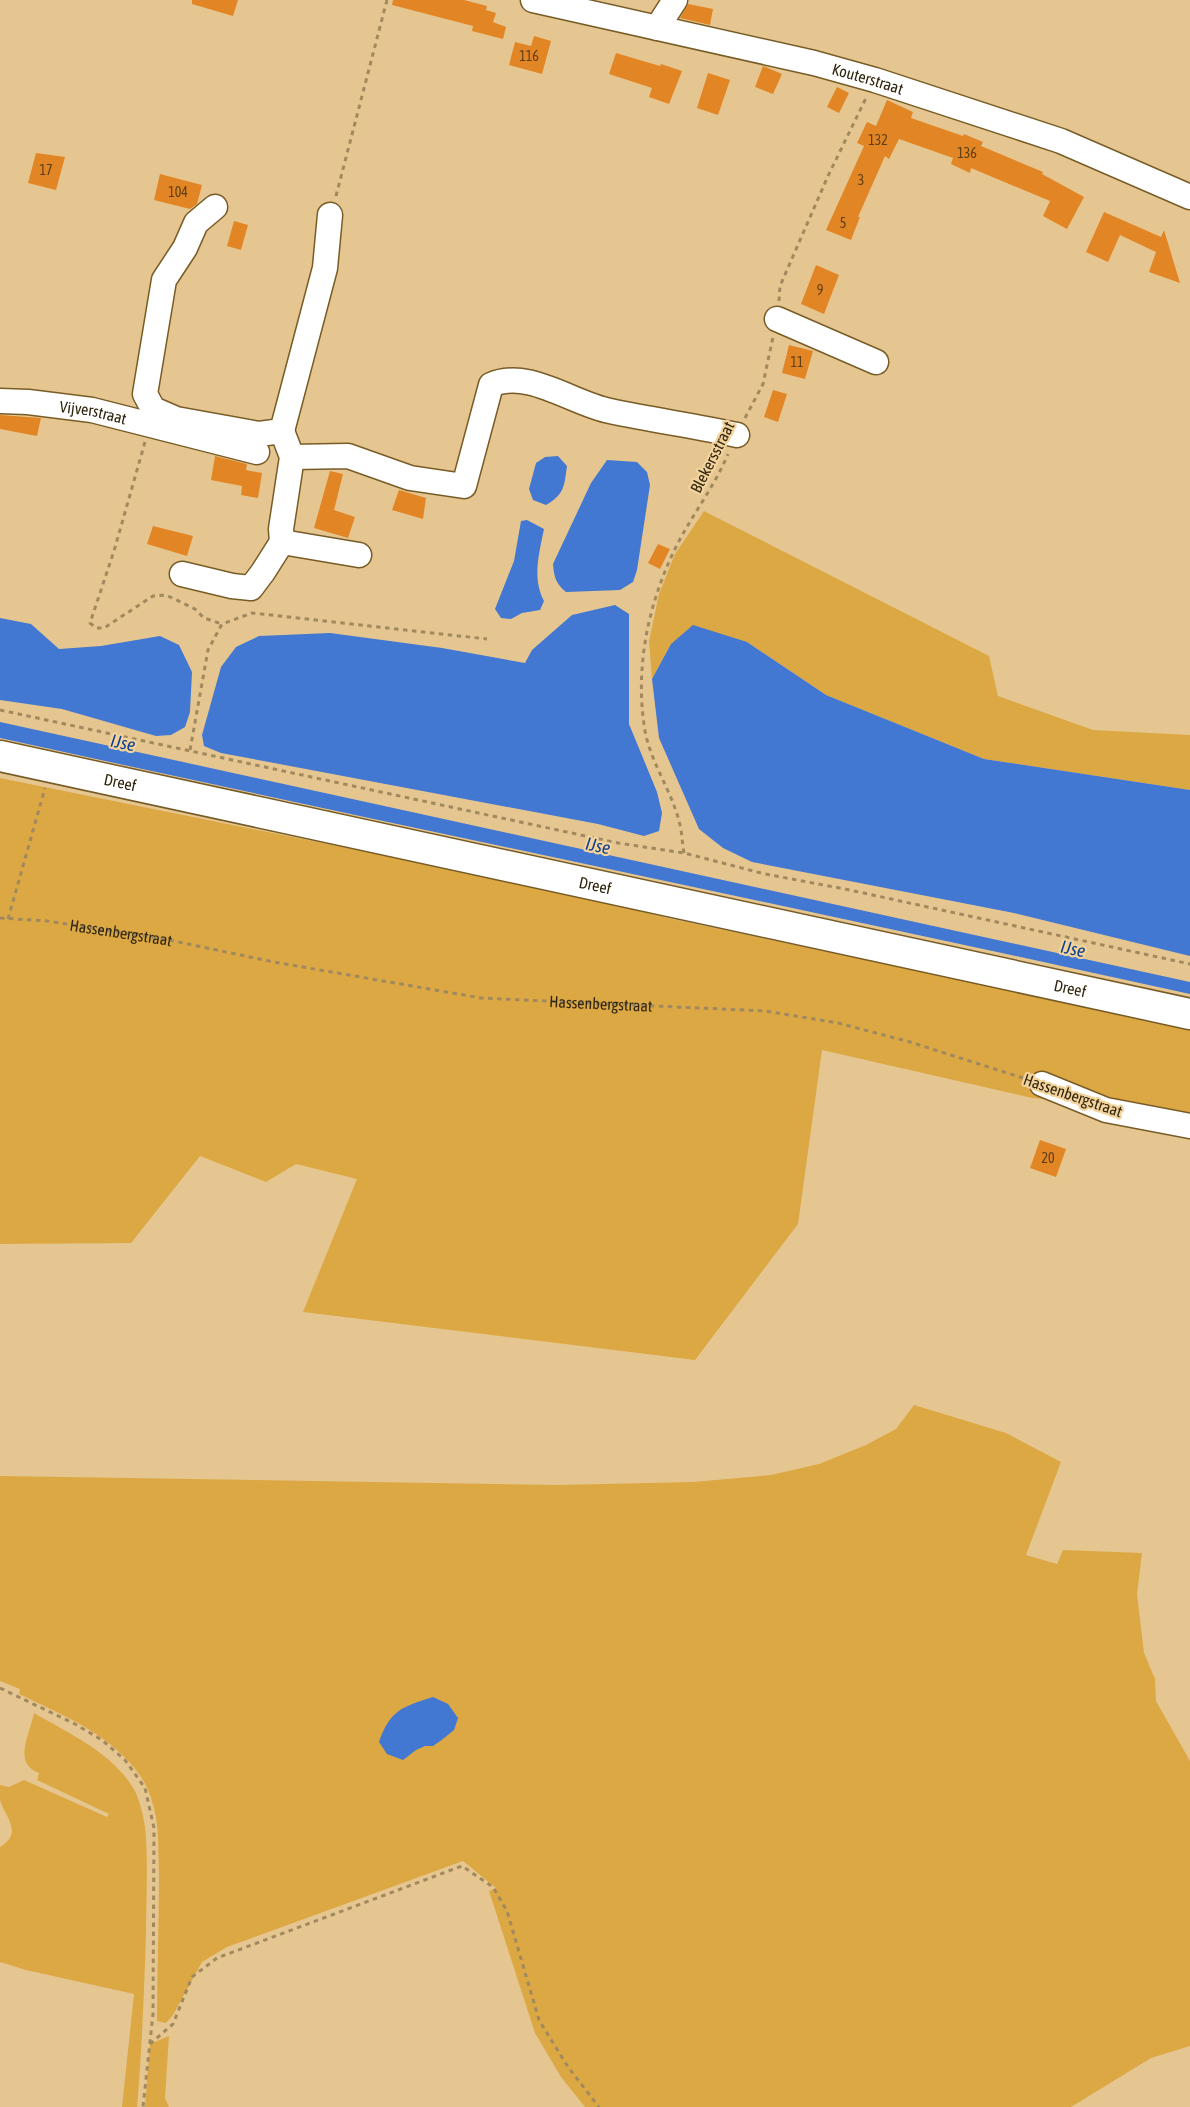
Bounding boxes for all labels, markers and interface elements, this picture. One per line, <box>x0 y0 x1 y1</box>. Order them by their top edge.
house number: 116 <box>519 48 539 64</box>
street label: Kouterstraat <box>830 60 906 98</box>
house number: 132 <box>868 132 888 148</box>
house number: 136 <box>957 145 977 161</box>
house number: 17 <box>39 162 53 178</box>
house number: 3 <box>858 172 864 188</box>
house number: 104 <box>168 184 188 200</box>
house number: 5 <box>840 215 846 231</box>
house number: 9 <box>817 282 823 298</box>
house number: 11 <box>790 354 804 370</box>
street label: Vijverstraat <box>59 397 129 428</box>
street label: Blekersstraat <box>686 418 738 496</box>
water label: IJse <box>109 730 137 755</box>
street label: Dreef <box>102 770 139 794</box>
water label: IJse <box>584 833 612 858</box>
street label: Dreef <box>577 873 614 897</box>
street label: Hassenbergstraat <box>69 916 174 950</box>
water label: IJse <box>1059 936 1087 961</box>
street label: Dreef <box>1052 976 1089 1000</box>
street label: Hassenbergstraat <box>549 992 653 1015</box>
street label: Hassenbergstraat <box>1021 1070 1125 1121</box>
house number: 20 <box>1041 1150 1055 1166</box>

